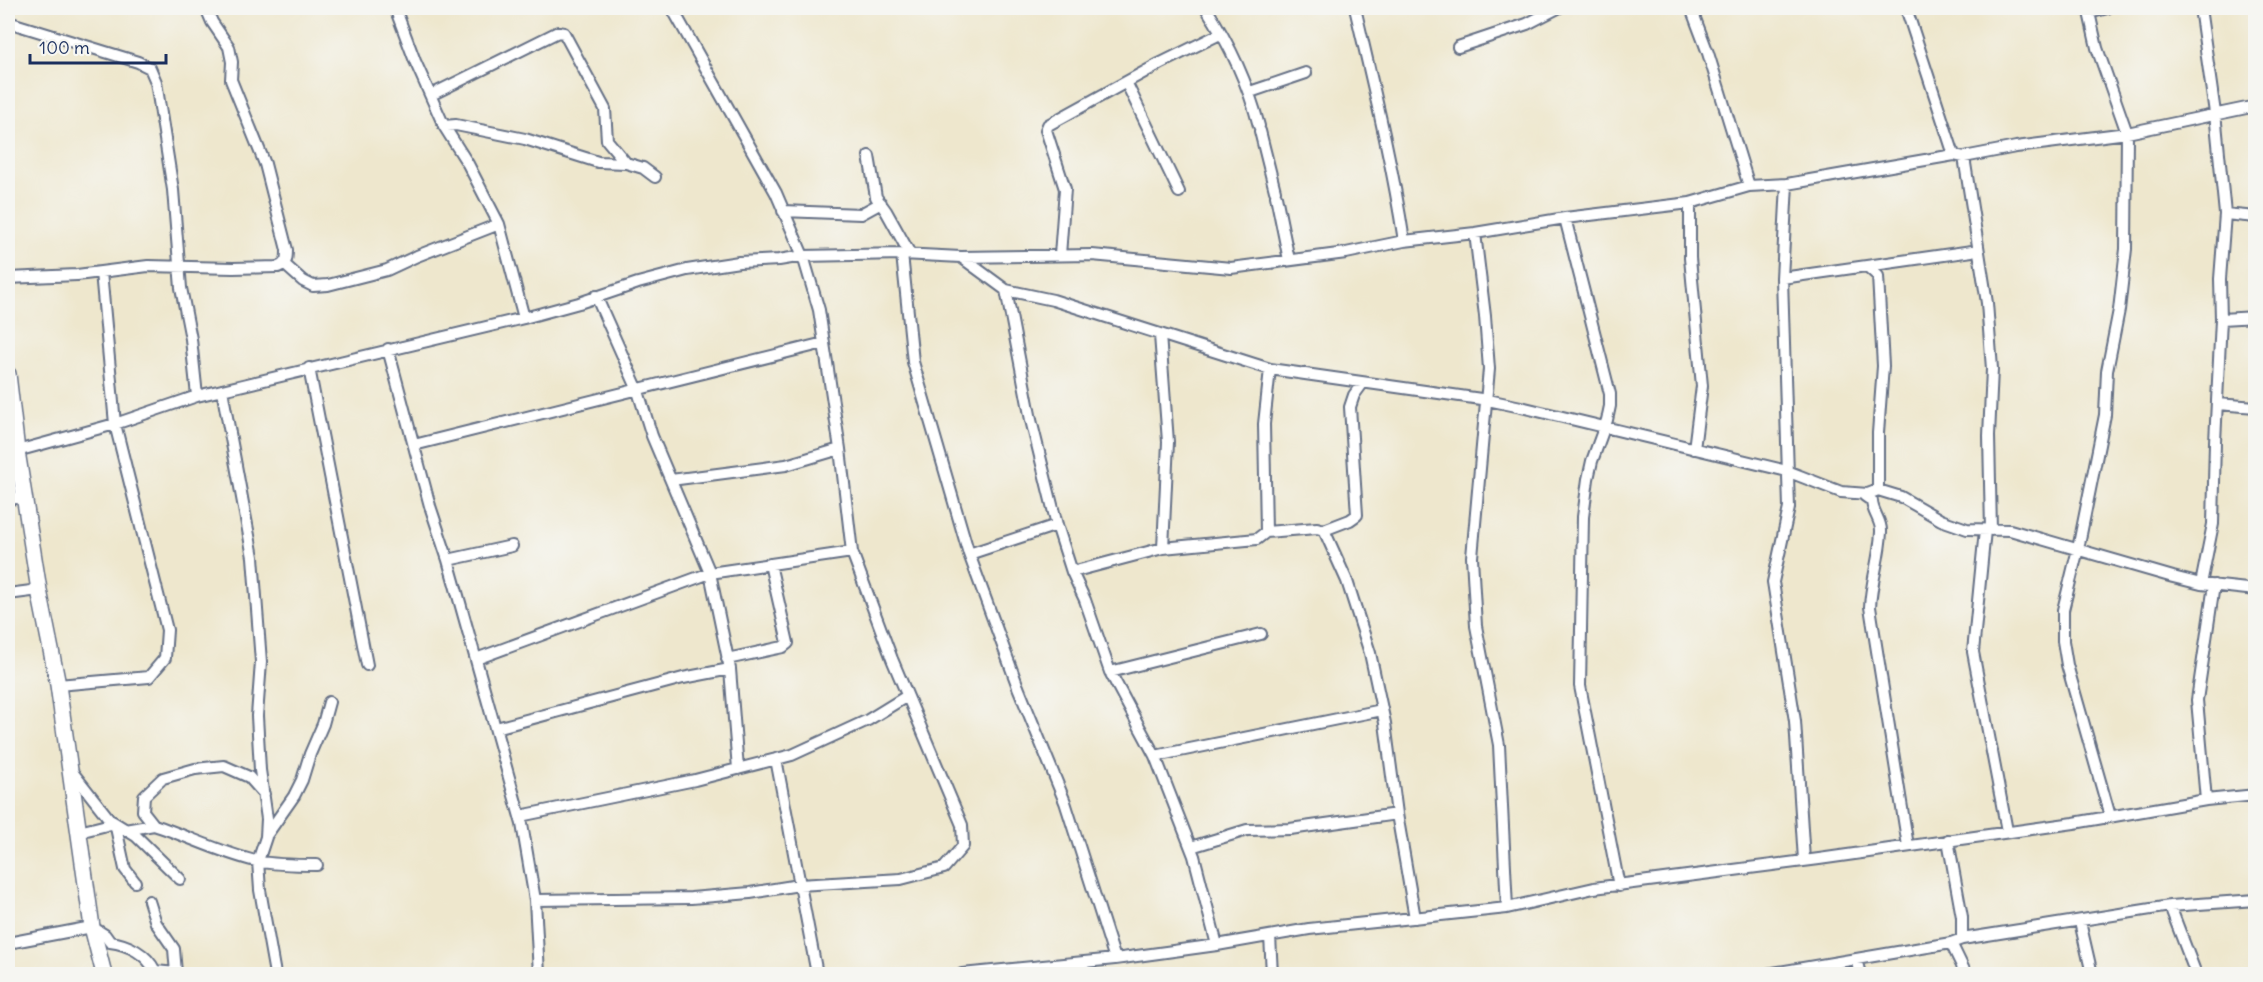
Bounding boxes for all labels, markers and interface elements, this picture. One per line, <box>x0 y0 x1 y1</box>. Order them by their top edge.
scale bar <box>30 27 166 65</box>
text: 100 m <box>39 36 90 59</box>

